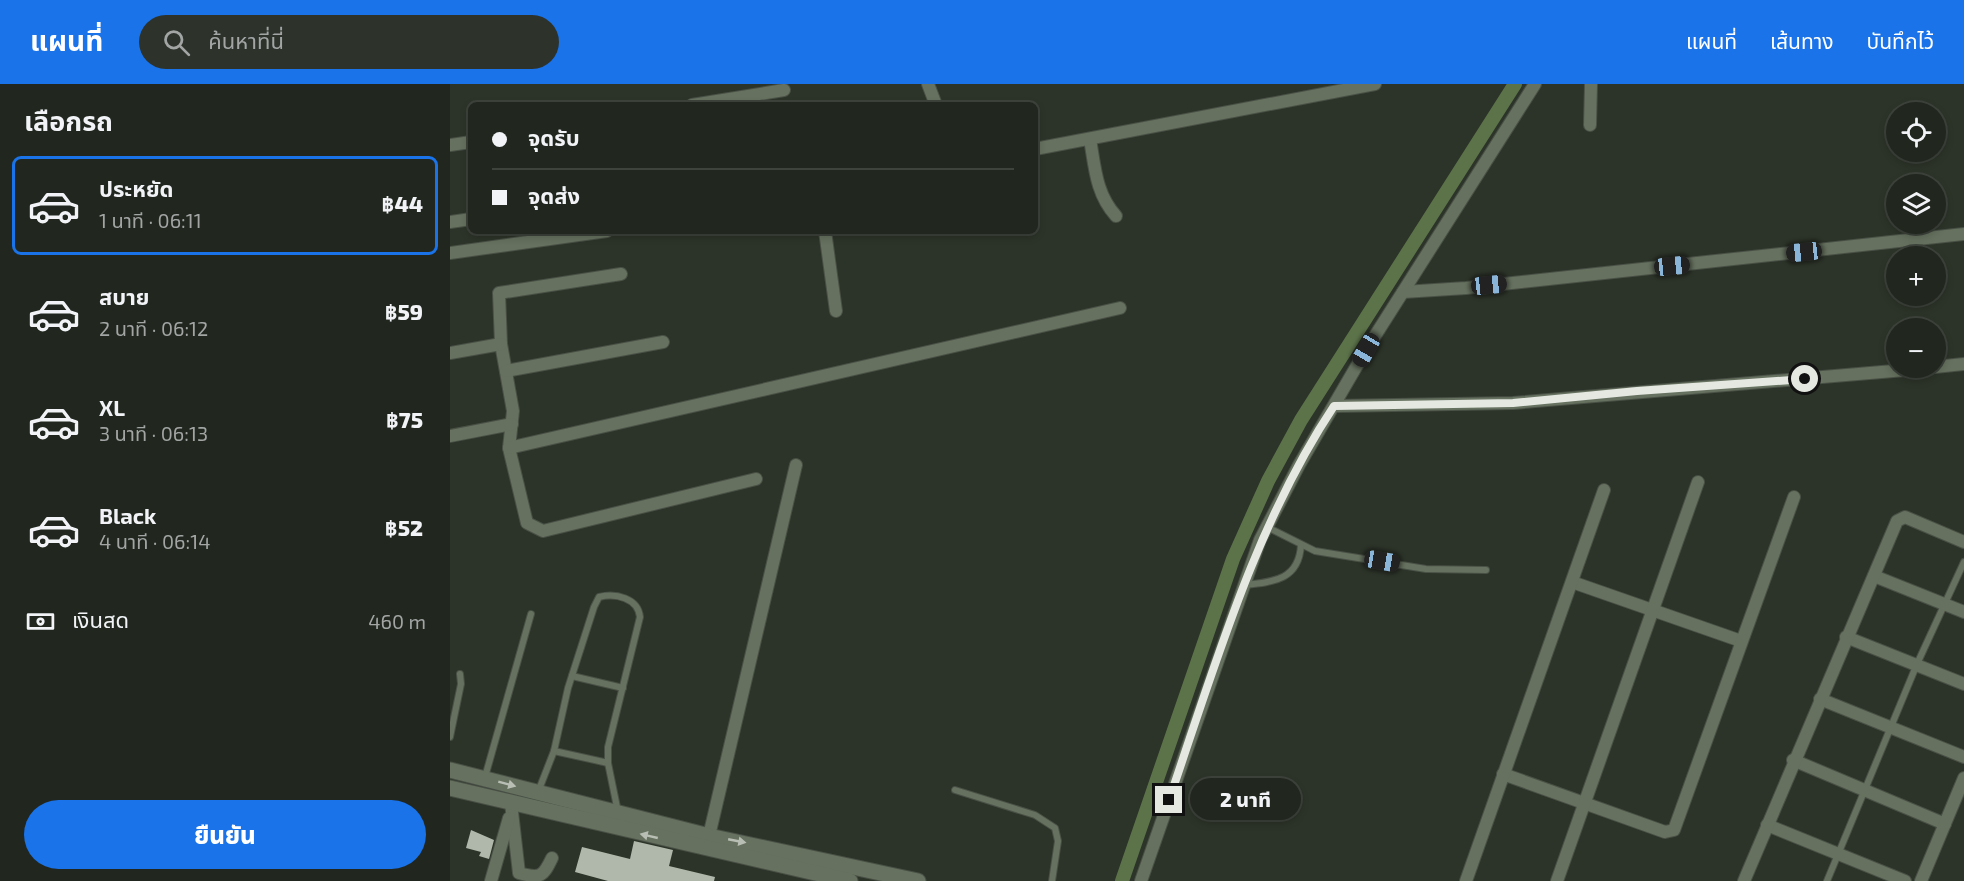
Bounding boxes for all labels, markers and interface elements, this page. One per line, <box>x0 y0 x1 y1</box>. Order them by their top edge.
search box <box>139 15 559 69</box>
text: แผนที่ <box>30 23 103 57</box>
icon: search <box>160 26 193 59</box>
text: ค้นหาที่นี่ <box>208 27 284 53</box>
text: แผนที่ <box>1686 28 1737 53</box>
text: เส้นทาง <box>1770 28 1834 53</box>
text: บันทึกไว้ <box>1867 28 1934 53</box>
map controls <box>1886 102 1946 378</box>
button: locate <box>1886 102 1946 162</box>
text: เลือกรถ <box>24 104 113 136</box>
text: จุดรับ <box>528 124 580 150</box>
button: layers <box>1886 174 1946 234</box>
text: ประหยัด <box>99 175 174 201</box>
icon: car <box>27 179 81 233</box>
text: จุดส่ง <box>528 182 580 208</box>
text: ฿44 <box>382 190 423 216</box>
text: 1 นาที · 06:11 <box>99 208 202 232</box>
car <box>1785 241 1823 263</box>
button: + <box>1886 246 1946 306</box>
car <box>1653 255 1691 277</box>
car <box>1470 274 1508 296</box>
text: สบาย <box>99 283 149 309</box>
icon: car <box>27 287 81 341</box>
text: ฿59 <box>385 298 423 324</box>
text: 2 นาที · 06:12 <box>99 316 208 340</box>
button: − <box>1886 318 1946 378</box>
car <box>1349 330 1383 370</box>
route start <box>1791 365 1818 392</box>
text: XL <box>99 394 125 420</box>
icon: car <box>27 395 81 449</box>
text: ฿75 <box>386 406 423 432</box>
text: 3 นาที · 06:13 <box>99 421 208 445</box>
text: Black <box>99 502 156 528</box>
icon: car <box>27 503 81 557</box>
text: ฿52 <box>385 514 423 540</box>
text: 4 นาที · 06:14 <box>99 529 210 553</box>
car <box>1363 549 1401 573</box>
icon: cash <box>24 605 57 638</box>
text: เงินสด <box>72 606 129 632</box>
text: 460 m <box>368 609 426 633</box>
callout: 2 นาที <box>1190 779 1301 821</box>
one-way arrow <box>497 780 516 790</box>
route end <box>1155 786 1182 813</box>
text: 2 นาที <box>1220 787 1271 811</box>
button: ยืนยัน <box>24 800 426 869</box>
one-way arrow <box>640 830 659 840</box>
one-way arrow <box>727 837 746 846</box>

